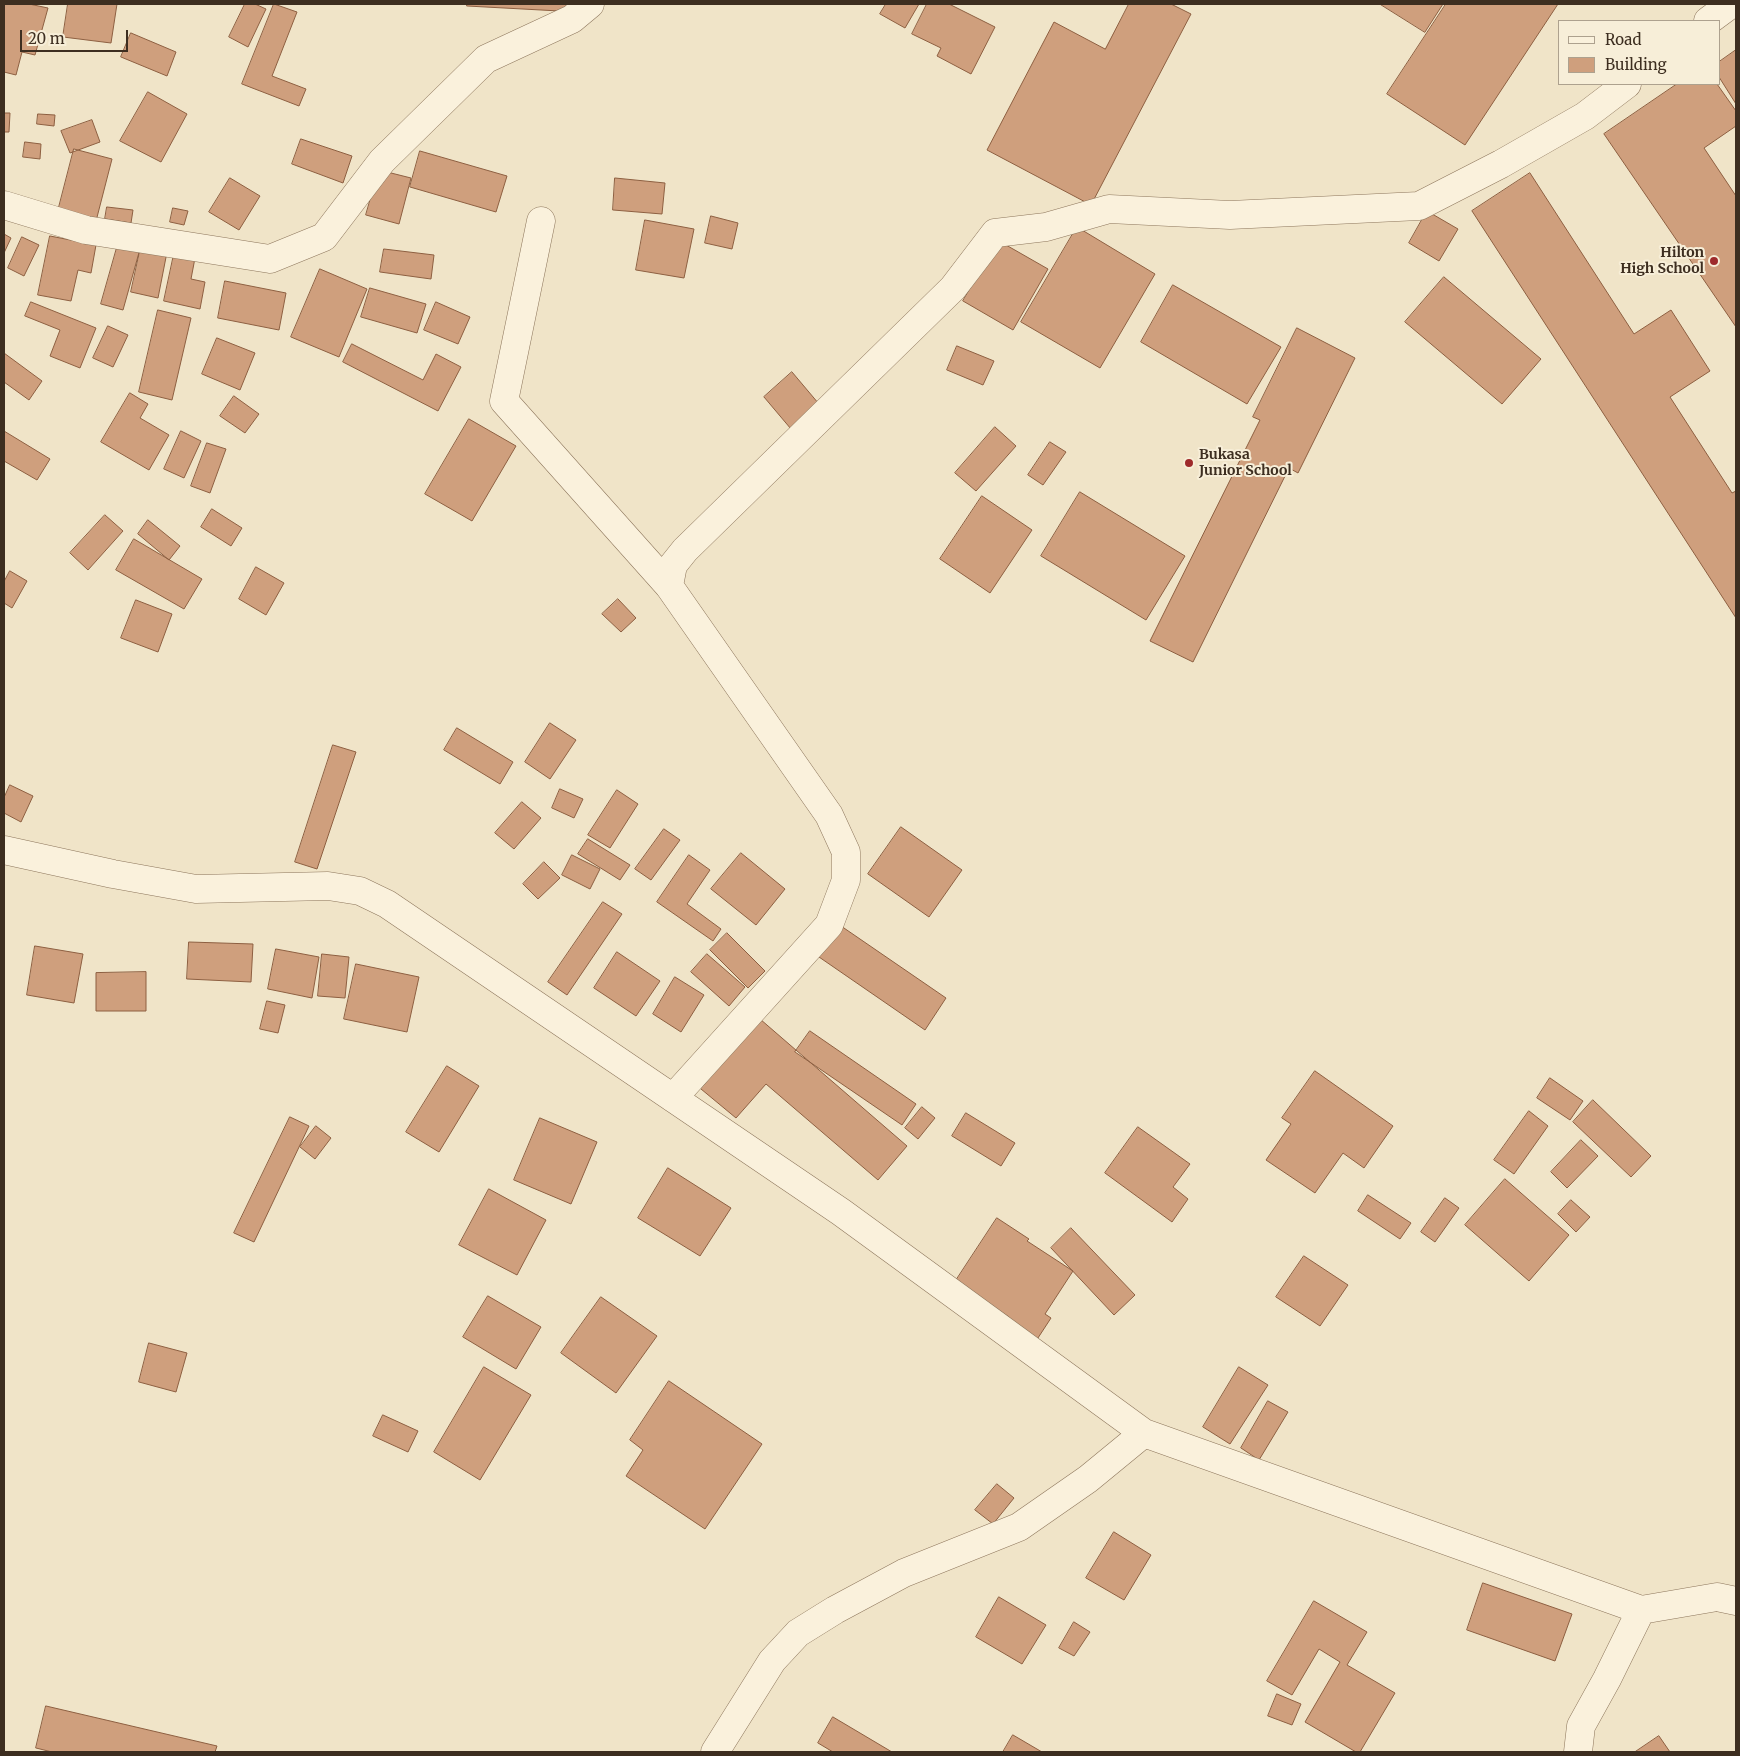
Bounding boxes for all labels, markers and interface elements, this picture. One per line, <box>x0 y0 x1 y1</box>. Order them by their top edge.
scale bar <box>22 20 130 52</box>
legend <box>1558 20 1720 85</box>
text: 20 m <box>28 29 65 48</box>
text: Road <box>1605 30 1641 49</box>
text: Building <box>1605 55 1667 74</box>
place label: Hilton High School <box>1620 245 1704 278</box>
marker: Hilton High School <box>1708 255 1720 267</box>
place label: Bukasa Junior School <box>1199 447 1292 480</box>
marker: Bukasa Junior School <box>1183 457 1195 469</box>

